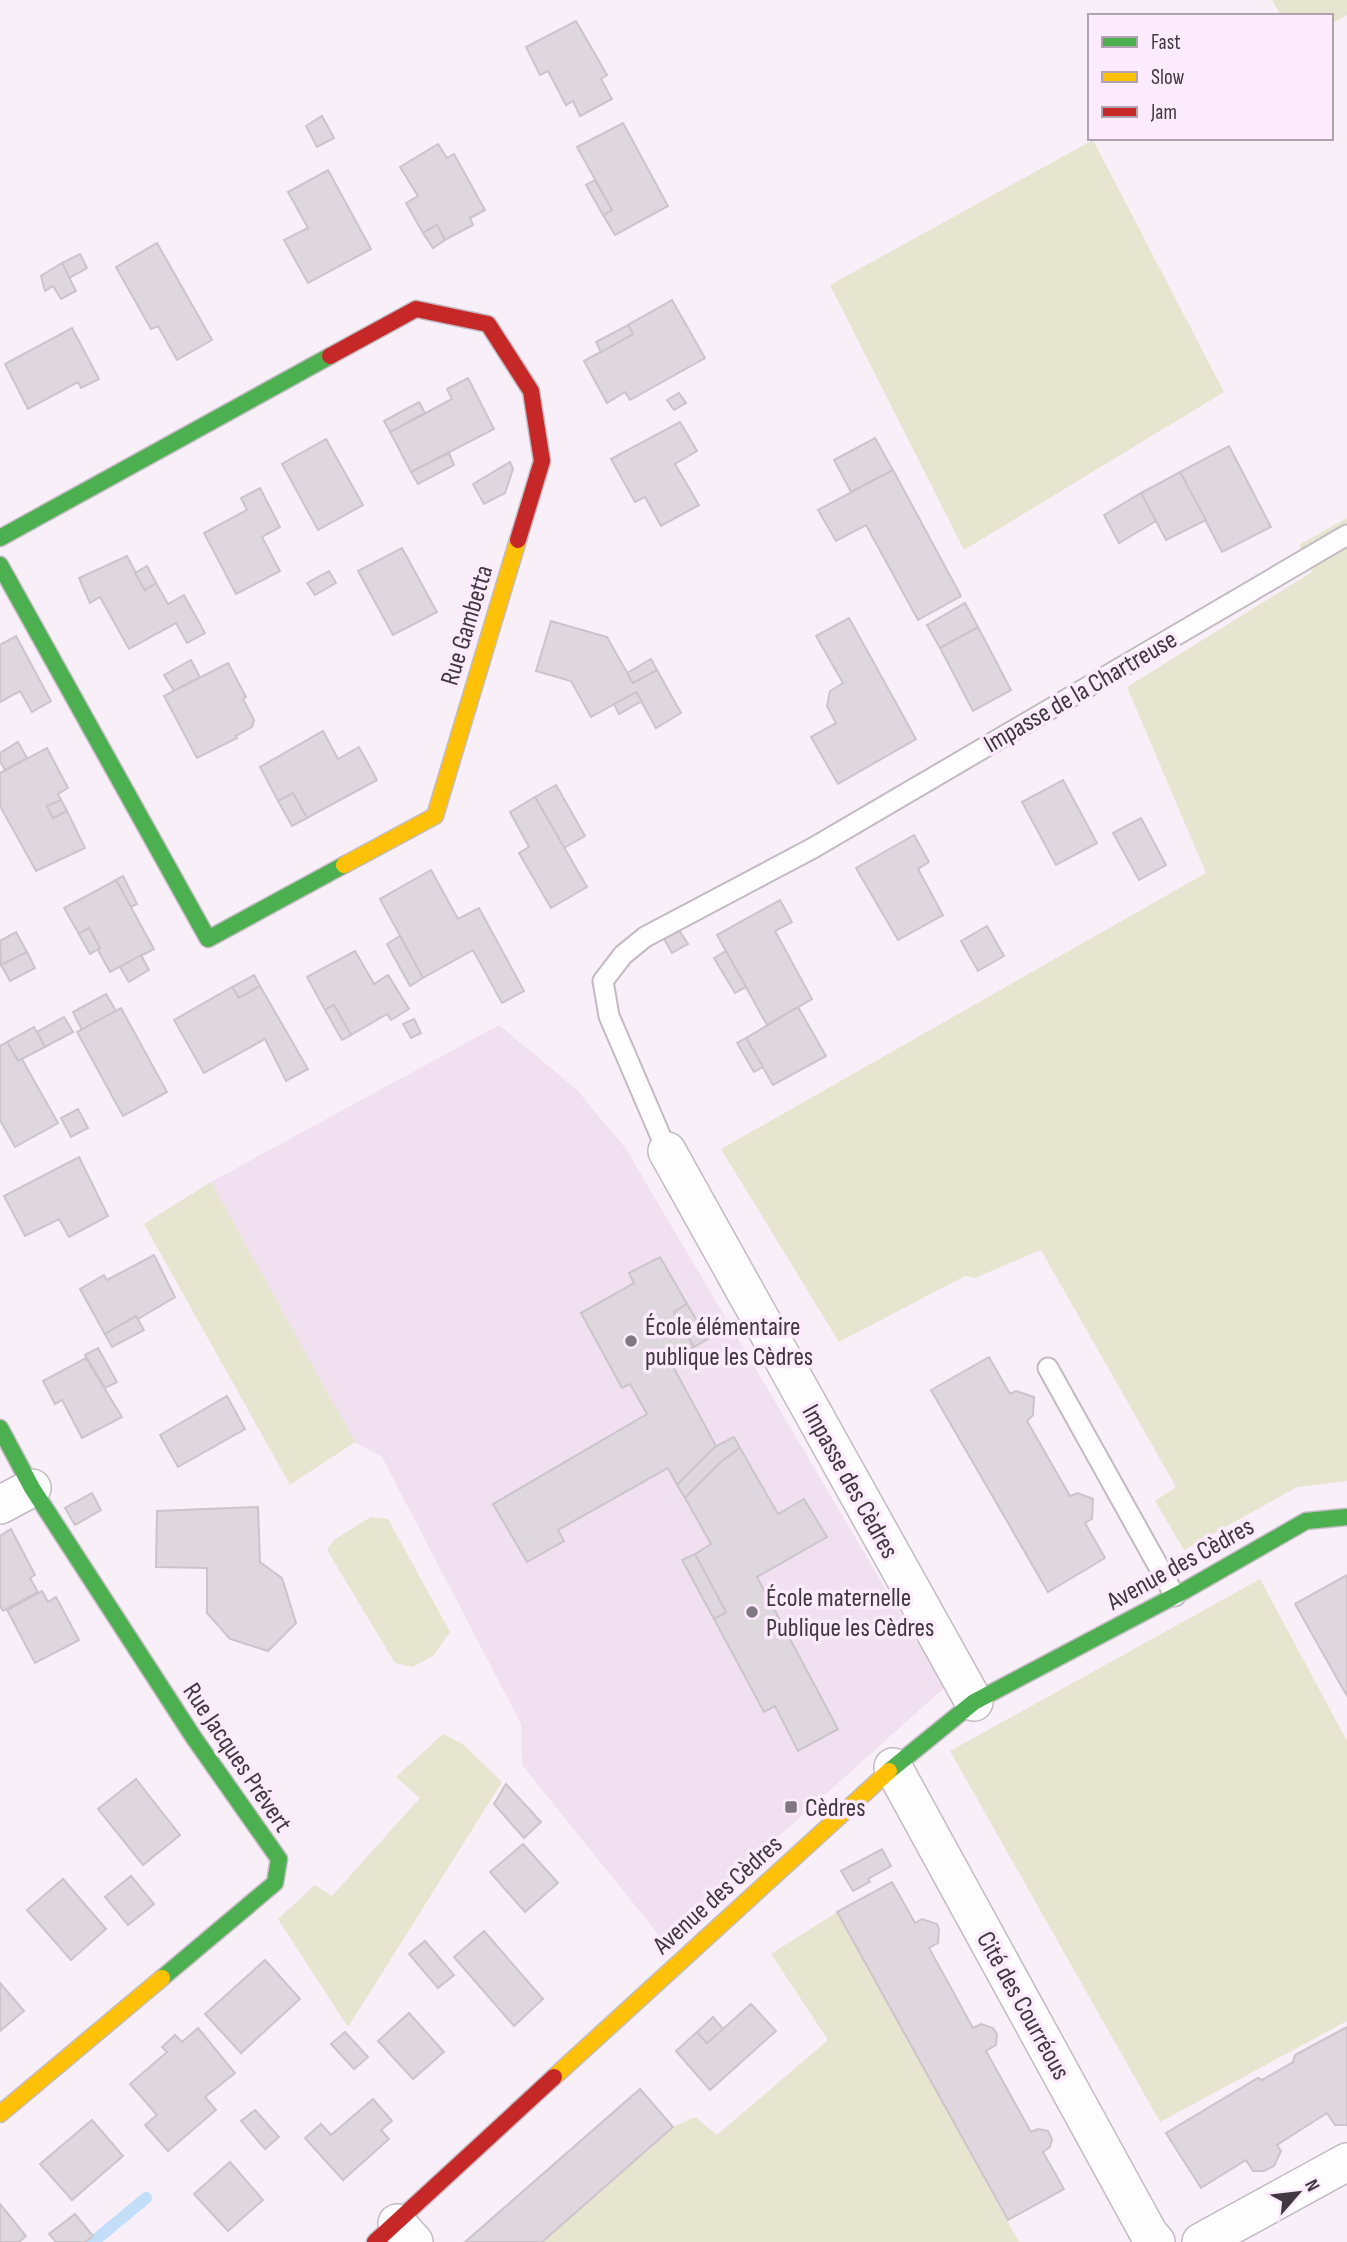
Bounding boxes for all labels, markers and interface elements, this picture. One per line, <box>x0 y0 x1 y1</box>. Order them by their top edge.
legend <box>1088 14 1333 140</box>
text: Fast <box>1151 30 1181 55</box>
text: Slow <box>1151 65 1185 90</box>
text: Jam <box>1150 100 1177 125</box>
street label: Rue Gambetta <box>435 562 500 689</box>
street label: Impasse de la Chartreuse <box>979 624 1183 760</box>
place label: École élémentaire publique les Cèdres <box>645 1312 813 1373</box>
marker: École élémentaire publique les Cèdres <box>623 1333 639 1349</box>
street label: Impasse des Cèdres <box>795 1399 905 1564</box>
street label: Avenue des Cèdres <box>1101 1511 1260 1618</box>
place label: École maternelle Publique les Cèdres <box>766 1583 934 1644</box>
marker: École maternelle Publique les Cèdres <box>744 1604 760 1620</box>
street label: Rue Jacques Prévert <box>176 1677 298 1838</box>
place label: Cèdres <box>805 1793 866 1824</box>
marker: Cèdres <box>783 1799 799 1815</box>
street label: Avenue des Cèdres <box>646 1829 789 1962</box>
street label: Cité des Courréous <box>969 1926 1076 2085</box>
north arrow <box>1263 2158 1333 2228</box>
text: N <box>1299 2176 1324 2196</box>

